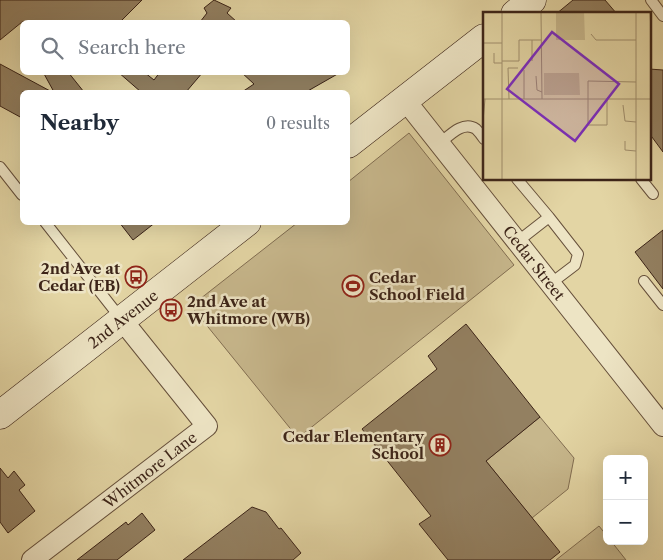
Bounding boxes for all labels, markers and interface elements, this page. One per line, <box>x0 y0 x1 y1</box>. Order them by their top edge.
inset map <box>483 12 650 180</box>
search box <box>20 20 350 75</box>
icon: search <box>38 34 66 62</box>
text: Search here <box>78 36 186 59</box>
text: Nearby <box>40 110 119 135</box>
text: 0 results <box>266 113 330 133</box>
street label: Cedar Street <box>499 222 569 305</box>
place label: 2nd Ave at Cedar (EB) <box>38 259 120 295</box>
bus stop icon: 2nd Ave at Cedar (EB) <box>124 265 148 289</box>
place label: Cedar School Field <box>369 268 465 304</box>
sports icon: Cedar School Field <box>341 274 365 298</box>
street label: 2nd Avenue <box>84 286 162 352</box>
place label: 2nd Ave at Whitmore (WB) <box>186 292 310 328</box>
bus stop icon: 2nd Ave at Whitmore (WB) <box>159 298 183 322</box>
place label: Cedar Elementary School <box>283 427 425 463</box>
street label: Whitmore Lane <box>99 428 200 513</box>
building icon: Cedar Elementary School <box>428 433 452 457</box>
map controls <box>603 455 648 545</box>
button: + <box>603 455 648 500</box>
button: − <box>603 500 648 545</box>

